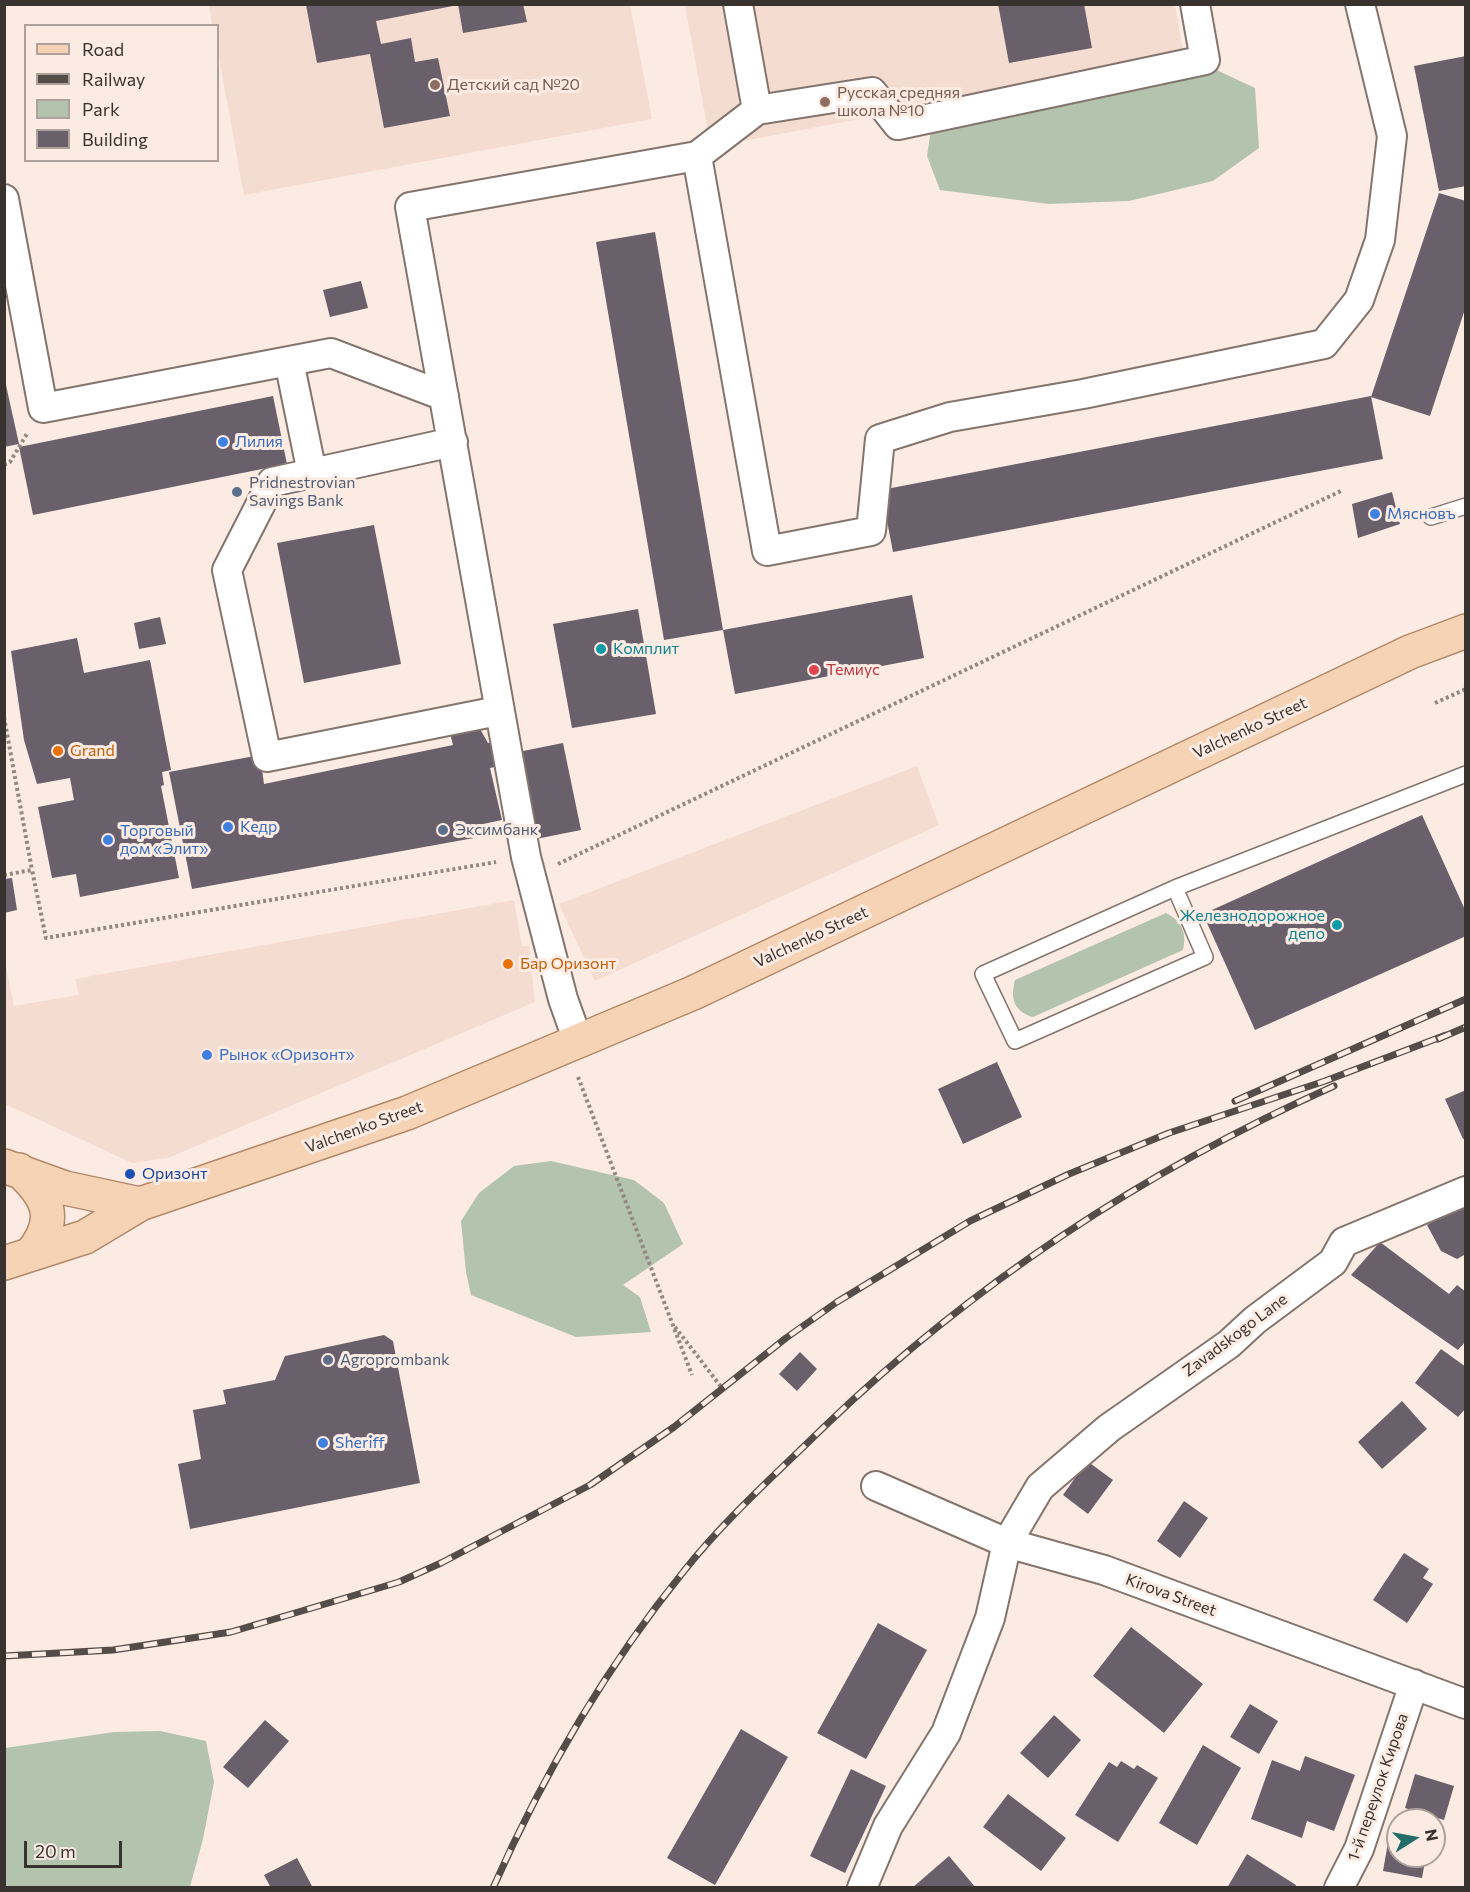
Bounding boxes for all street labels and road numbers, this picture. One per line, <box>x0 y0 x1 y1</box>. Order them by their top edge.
street label: Valchenko Street <box>1190 693 1310 763</box>
street label: Valchenko Street <box>751 902 871 972</box>
street label: Valchenko Street <box>303 1097 425 1157</box>
street label: Zavadskogo Lane <box>1179 1289 1291 1381</box>
street label: Kirova Street <box>1123 1570 1219 1620</box>
street label: 1-й переулок Кирова <box>1344 1711 1412 1863</box>

